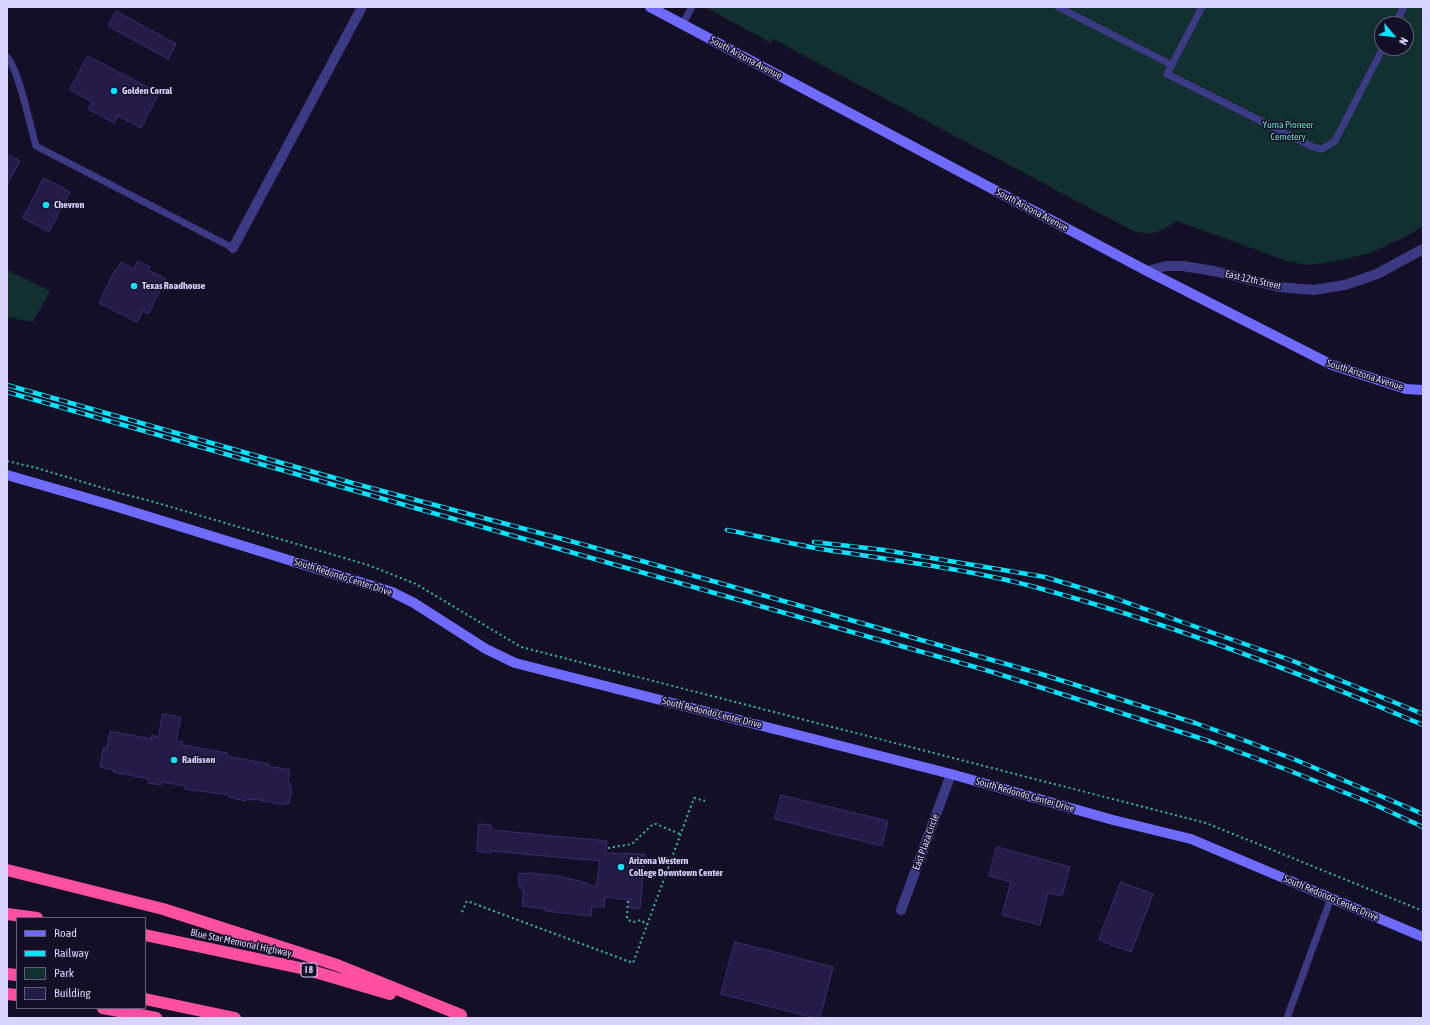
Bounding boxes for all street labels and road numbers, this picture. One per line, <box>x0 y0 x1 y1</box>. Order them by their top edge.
street label: South Arizona Avenue <box>708 34 784 82</box>
street label: South Arizona Avenue <box>994 186 1070 234</box>
street label: East 12th Street <box>1224 268 1282 292</box>
street label: South Arizona Avenue <box>1325 357 1405 393</box>
street label: South Redondo Center Drive <box>292 555 394 599</box>
street label: South Redondo Center Drive <box>661 695 763 731</box>
street label: South Redondo Center Drive <box>974 775 1076 815</box>
street label: East Plaza Circle <box>910 812 942 872</box>
street label: South Redondo Center Drive <box>1282 872 1380 924</box>
street label: Blue Star Memorial Highway <box>189 926 293 960</box>
road number: I 8 <box>301 963 317 977</box>

